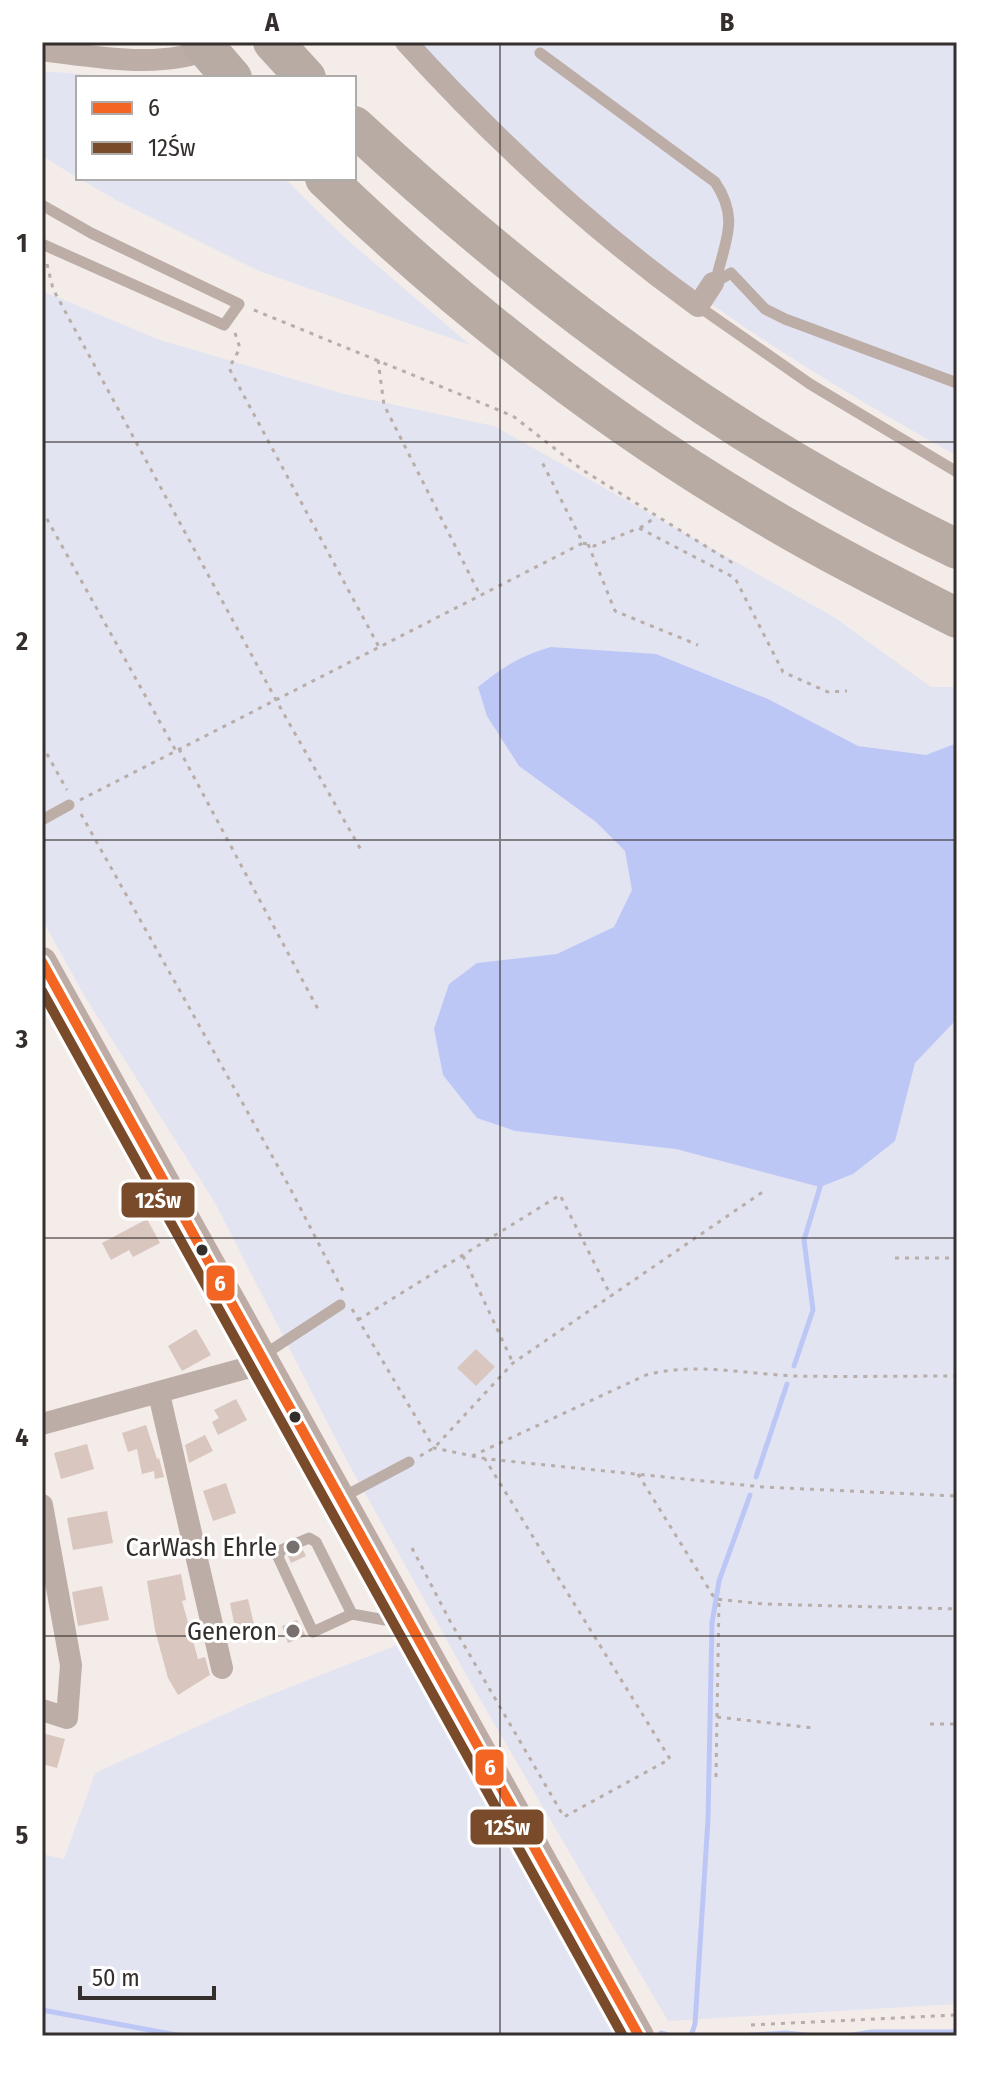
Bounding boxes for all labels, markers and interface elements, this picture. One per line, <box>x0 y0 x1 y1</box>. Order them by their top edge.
text: A <box>264 7 280 38</box>
text: B <box>720 7 735 38</box>
legend <box>76 76 356 180</box>
text: 6 <box>148 94 160 122</box>
text: 12Św <box>148 134 196 162</box>
text: 1 <box>17 228 28 259</box>
text: 2 <box>15 626 28 657</box>
text: 3 <box>15 1024 28 1055</box>
line badge: 12Św <box>120 1181 196 1219</box>
text: 12Św <box>135 1187 181 1214</box>
unlabelled marker <box>194 1242 210 1258</box>
line badge: 6 <box>205 1264 236 1302</box>
text: 6 <box>214 1270 226 1297</box>
unlabelled marker <box>287 1409 303 1425</box>
text: 4 <box>15 1422 29 1453</box>
place label: CarWash Ehrle <box>126 1532 277 1563</box>
marker: CarWash Ehrle <box>284 1538 302 1556</box>
place label: Generon <box>187 1616 277 1647</box>
marker: Generon <box>284 1622 302 1640</box>
line badge: 6 <box>474 1748 505 1787</box>
text: 6 <box>484 1754 496 1781</box>
line badge: 12Św <box>469 1808 545 1846</box>
text: 12Św <box>484 1814 530 1841</box>
text: 5 <box>16 1820 29 1851</box>
scale bar <box>80 1950 214 2000</box>
text: 50 m <box>92 1964 140 1992</box>

